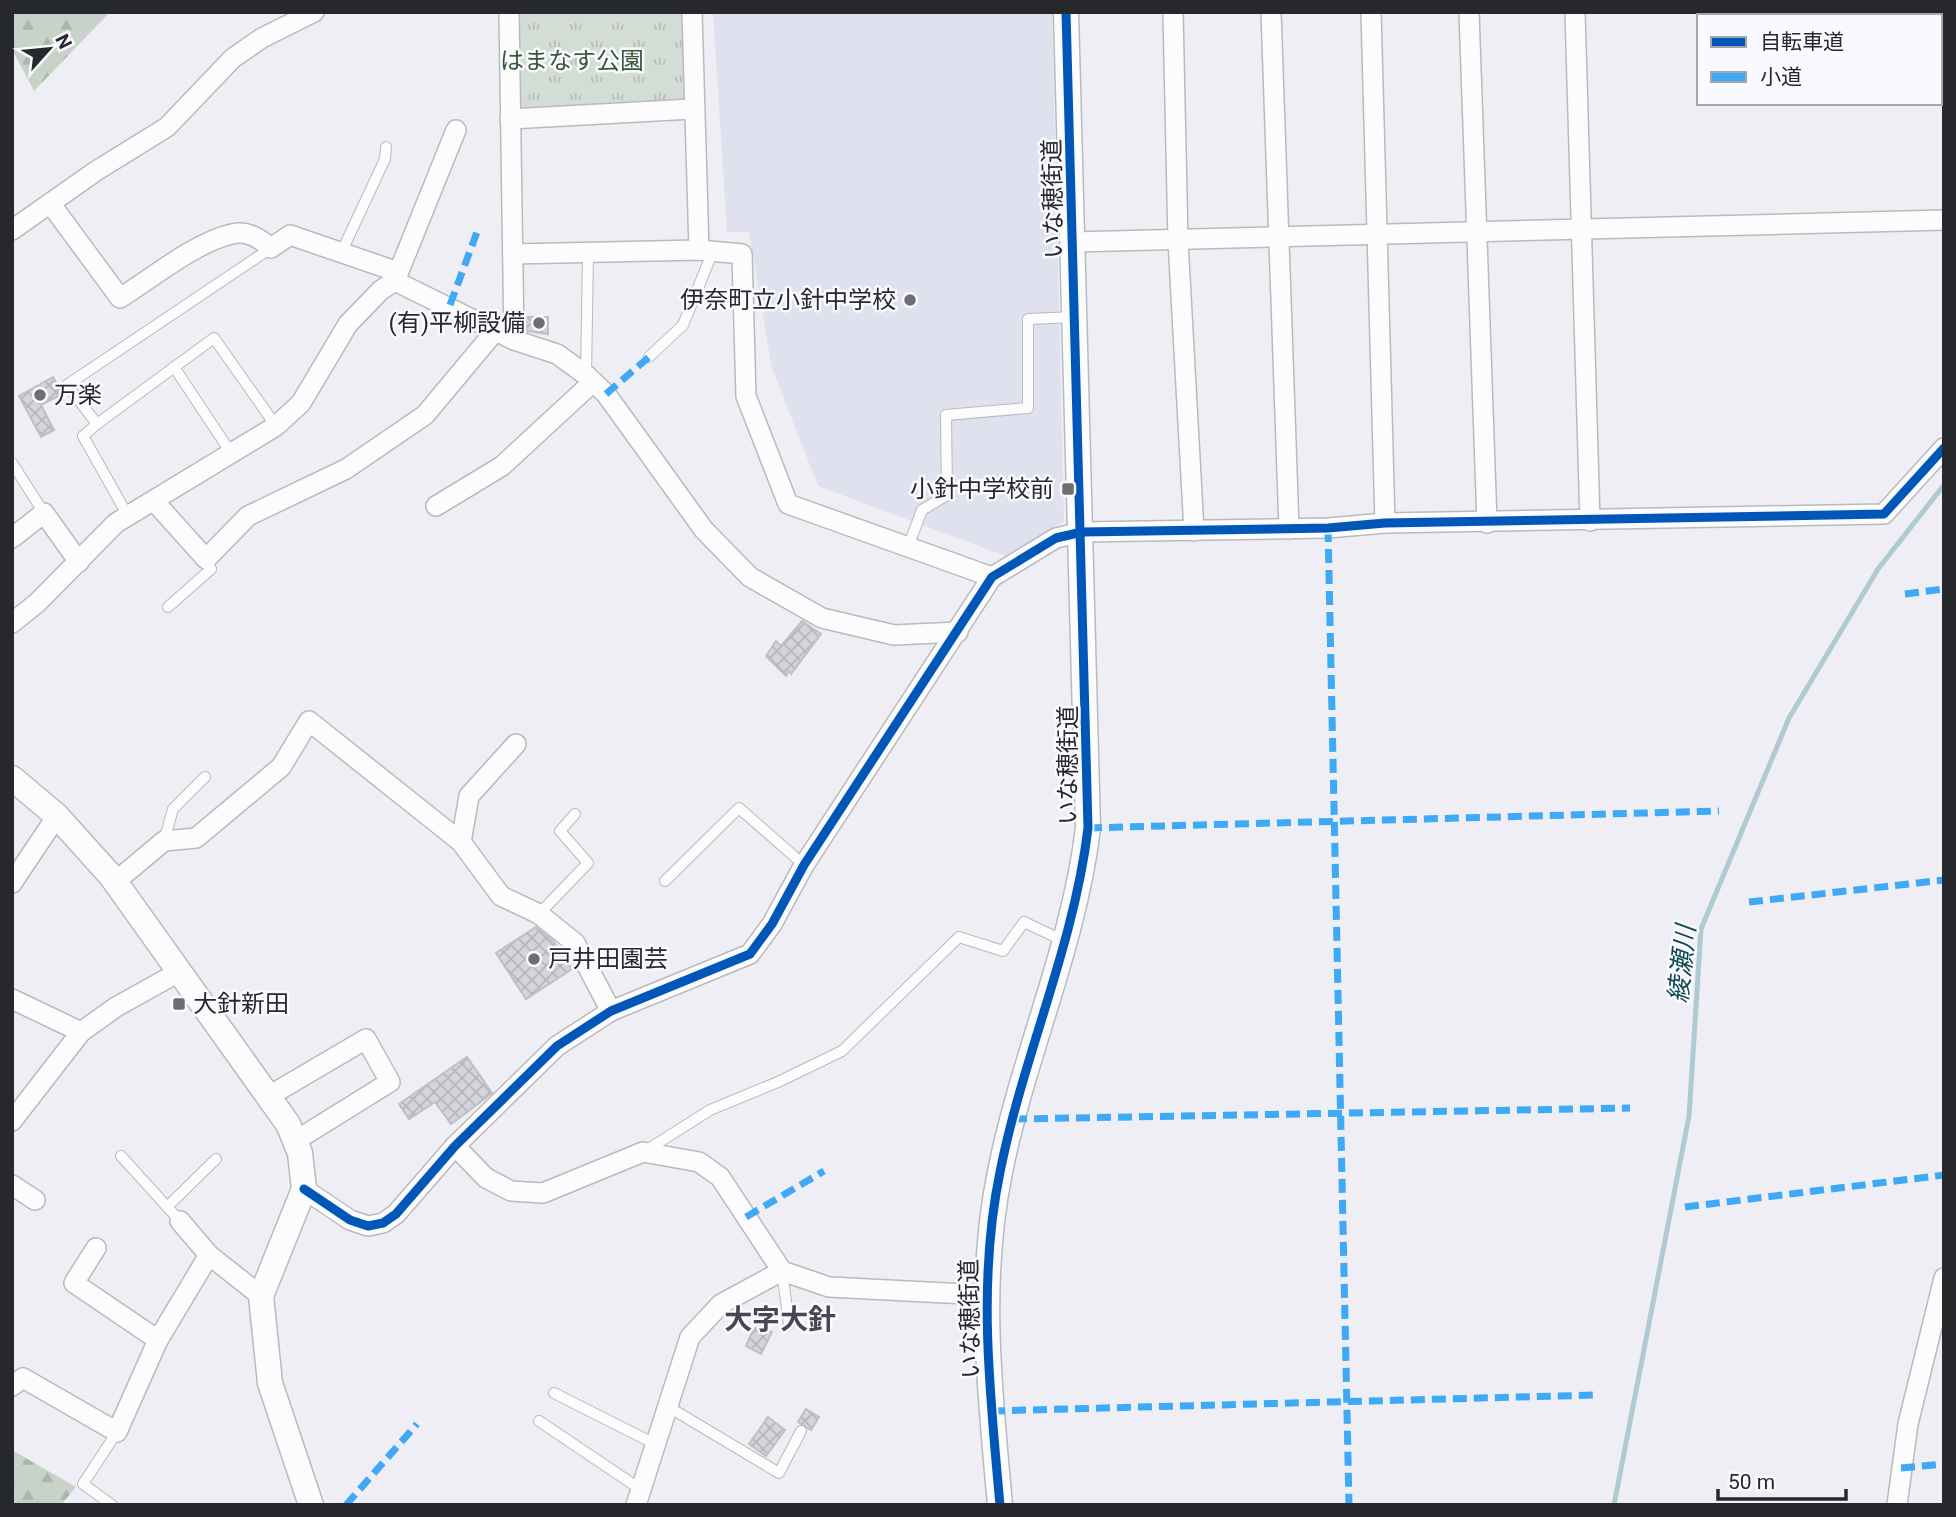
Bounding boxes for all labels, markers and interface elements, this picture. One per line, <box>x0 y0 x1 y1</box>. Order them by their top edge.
north arrow <box>14 14 84 84</box>
legend <box>1697 14 1942 105</box>
text: N <box>50 30 77 53</box>
text: 自転車道 <box>1760 30 1844 54</box>
park label: はまなす公園 <box>500 47 644 75</box>
text: 小道 <box>1760 65 1802 89</box>
street label: いな穂街道 <box>1038 139 1068 259</box>
place label: 伊奈町立小針中学校 <box>680 286 896 314</box>
marker: 伊奈町立小針中学校 <box>902 292 918 308</box>
place label: (有)平柳設備 <box>388 309 525 337</box>
marker: (有)平柳設備 <box>531 315 547 331</box>
place label: 万楽 <box>54 381 102 409</box>
marker: 万楽 <box>32 387 48 403</box>
place label: 小針中学校前 <box>910 475 1054 503</box>
marker: 小針中学校前 <box>1060 481 1076 497</box>
street label: いな穂街道 <box>1054 705 1082 825</box>
water label: 綾瀬川 <box>1663 921 1701 1004</box>
place label: 戸井田園芸 <box>548 945 668 973</box>
marker: 戸井田園芸 <box>526 951 542 967</box>
place label: 大針新田 <box>193 990 289 1018</box>
marker: 大針新田 <box>171 996 187 1012</box>
street label: いな穂街道 <box>955 1259 985 1379</box>
district label: 大字大針 <box>724 1303 836 1336</box>
scale bar <box>1718 1458 1846 1502</box>
text: 50 m <box>1728 1470 1775 1494</box>

